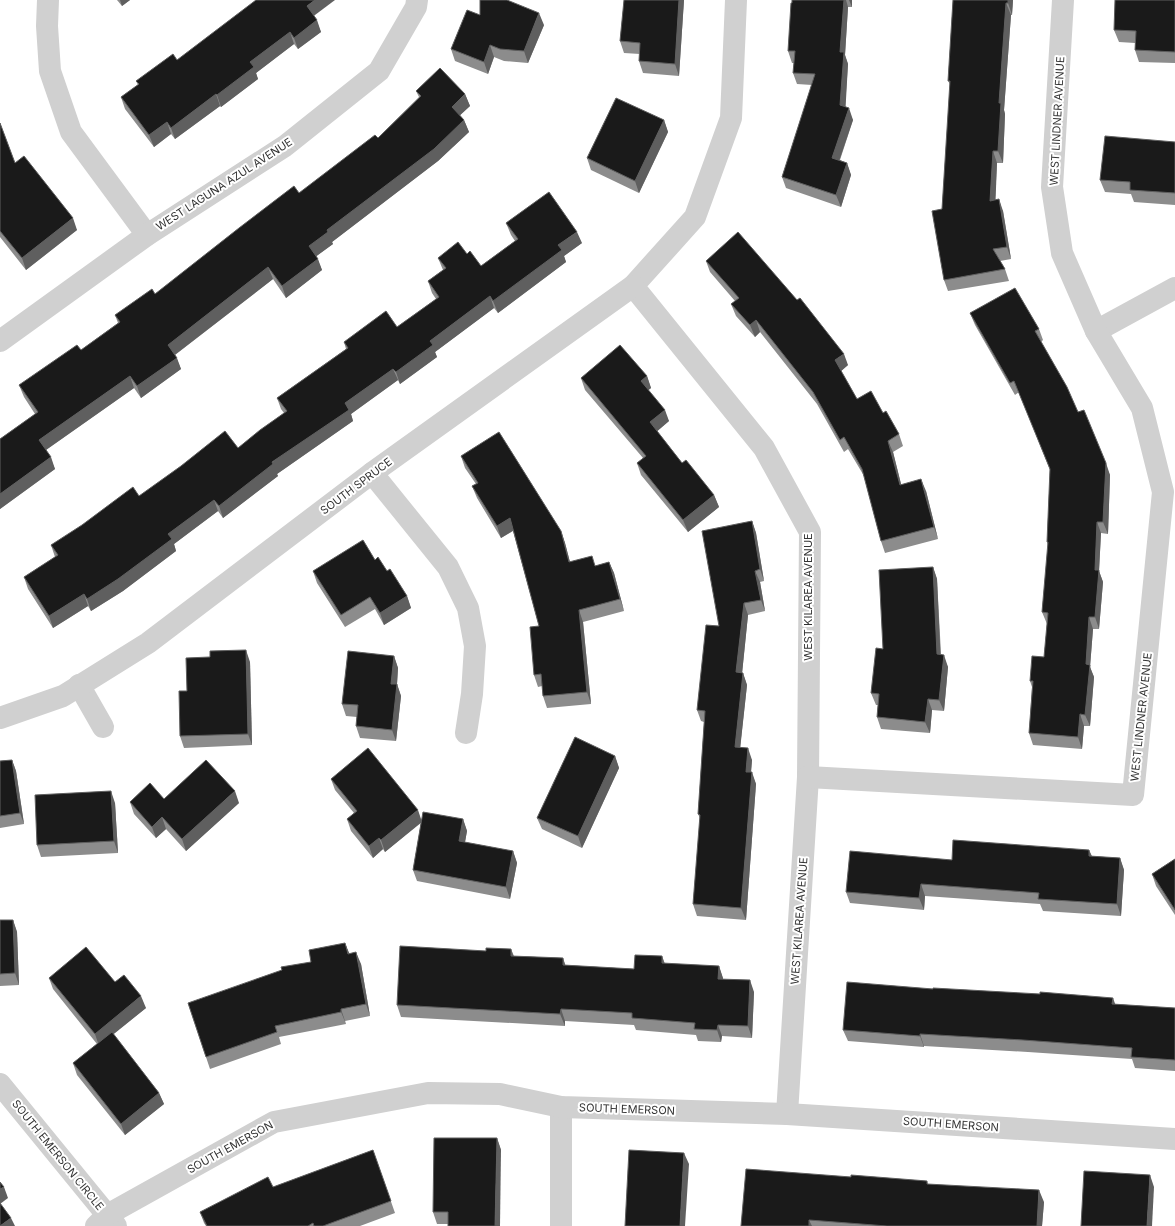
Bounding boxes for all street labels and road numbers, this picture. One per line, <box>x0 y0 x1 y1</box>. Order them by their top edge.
street label: WEST LINDNER AVENUE <box>1047 56 1067 186</box>
street label: WEST LAGUNA AZUL AVENUE <box>153 135 295 233</box>
street label: SOUTH SPRUCE <box>317 455 395 517</box>
street label: WEST KILAREA AVENUE <box>801 533 815 661</box>
street label: WEST LINDNER AVENUE <box>1127 652 1155 782</box>
street label: WEST KILAREA AVENUE <box>788 857 810 985</box>
street label: SOUTH EMERSON CIRCLE <box>9 1097 107 1213</box>
street label: SOUTH EMERSON <box>579 1100 675 1118</box>
street label: SOUTH EMERSON <box>903 1114 999 1134</box>
street label: SOUTH EMERSON <box>185 1118 275 1176</box>

